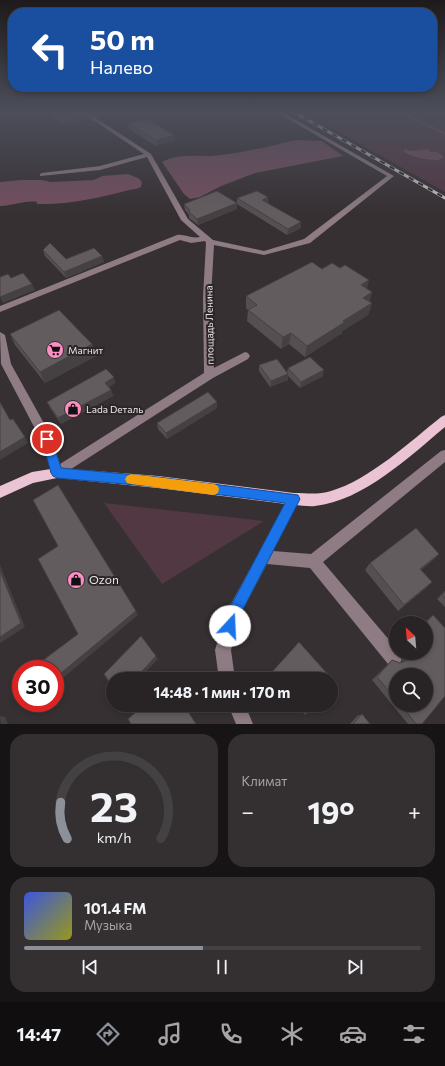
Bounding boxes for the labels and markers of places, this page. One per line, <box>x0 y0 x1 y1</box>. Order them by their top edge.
supermarket icon: Магнит <box>45 340 65 360</box>
place label: Магнит <box>68 344 103 356</box>
shop icon: Lada Dеталь <box>63 399 83 419</box>
place label: Lada Dеталь <box>86 403 143 415</box>
pin <box>30 422 64 456</box>
shop icon: Ozon <box>66 570 86 590</box>
place label: Ozon <box>89 572 119 586</box>

